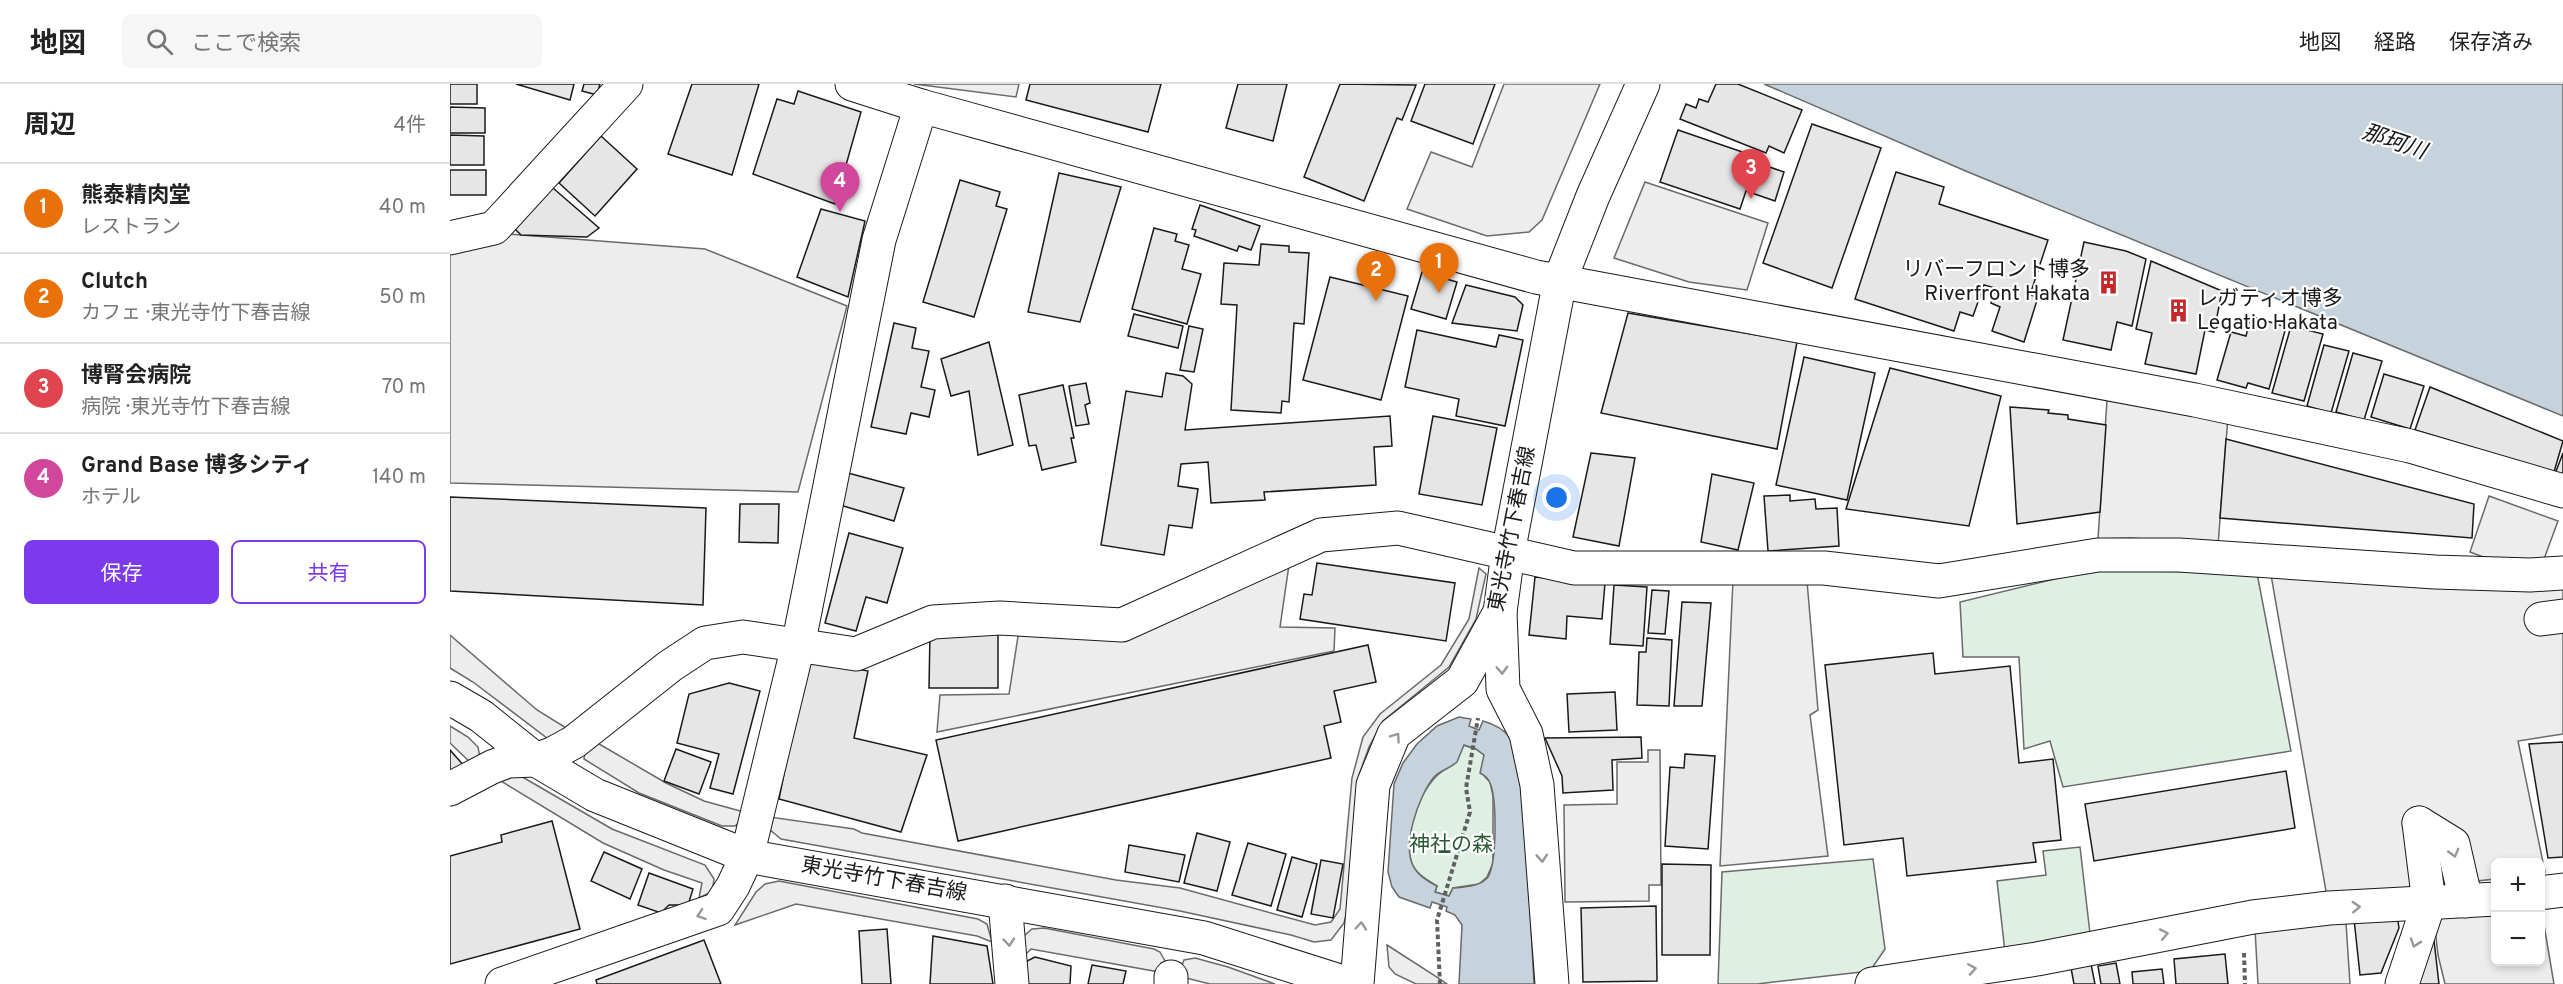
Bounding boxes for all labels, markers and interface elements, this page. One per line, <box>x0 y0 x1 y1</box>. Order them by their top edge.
search box <box>122 14 542 68</box>
icon: search <box>143 25 176 58</box>
text: 地図 <box>30 27 86 63</box>
text: 地図 <box>2299 30 2341 57</box>
text: 経路 <box>2374 30 2416 57</box>
text: 保存済み <box>2449 30 2533 57</box>
text: ここで検索 <box>191 31 301 58</box>
text: 周辺 <box>24 110 76 143</box>
text: 4件 <box>394 113 426 139</box>
water label: 那珂川 <box>2358 119 2431 167</box>
pin: 3 <box>1732 150 1770 199</box>
pin: 4 <box>820 162 860 212</box>
text: 熊泰精肉堂 <box>81 183 191 210</box>
text: 1 <box>40 195 48 221</box>
text: 40 m <box>379 195 426 221</box>
text: レストラン <box>81 215 181 241</box>
pin: 1 <box>1420 244 1458 293</box>
pin: 2 <box>1356 252 1396 301</box>
place label: リバーフロント博多 Riverfront Hakata <box>1902 257 2090 308</box>
text: Clutch <box>81 269 148 296</box>
building icon: リバーフロント博多 Riverfront Hakata <box>2095 269 2121 295</box>
text: 2 <box>37 285 50 311</box>
text: 50 m <box>379 285 426 311</box>
place label: レガティオ博多 Legatio Hakata <box>2197 286 2343 337</box>
building icon: レガティオ博多 Legatio Hakata <box>2166 298 2192 324</box>
text: カフェ · 東光寺竹下春吉線 <box>81 301 310 327</box>
text: 博腎会病院 <box>81 363 191 390</box>
text: 3 <box>38 375 50 401</box>
text: 70 m <box>382 375 426 401</box>
text: 病院 · 東光寺竹下春吉線 <box>81 395 290 421</box>
street label: 東光寺竹下春吉線 <box>1484 444 1542 614</box>
text: Grand Base 博多シティ <box>81 453 313 480</box>
text: 4 <box>37 465 50 491</box>
text: 140 m <box>372 465 426 491</box>
your location <box>1542 483 1571 512</box>
text: ホテル <box>81 485 141 511</box>
button: 保存 <box>24 540 219 604</box>
button: 共有 <box>231 540 426 604</box>
one-way arrow <box>1496 666 1508 675</box>
one-way arrow <box>1389 732 1400 743</box>
park label: 神社の森 <box>1409 832 1493 859</box>
one-way arrow <box>2447 848 2460 858</box>
street label: 東光寺竹下春吉線 <box>799 852 969 908</box>
one-way arrow <box>1536 854 1549 863</box>
map controls <box>2491 858 2545 966</box>
button: + <box>2491 858 2545 912</box>
one-way arrow <box>2352 900 2361 913</box>
one-way arrow <box>696 908 707 921</box>
button: − <box>2491 912 2545 966</box>
one-way arrow <box>1355 921 1368 930</box>
one-way arrow <box>2158 928 2168 941</box>
one-way arrow <box>2410 937 2423 948</box>
one-way arrow <box>1002 938 1015 947</box>
one-way arrow <box>1966 963 1976 976</box>

